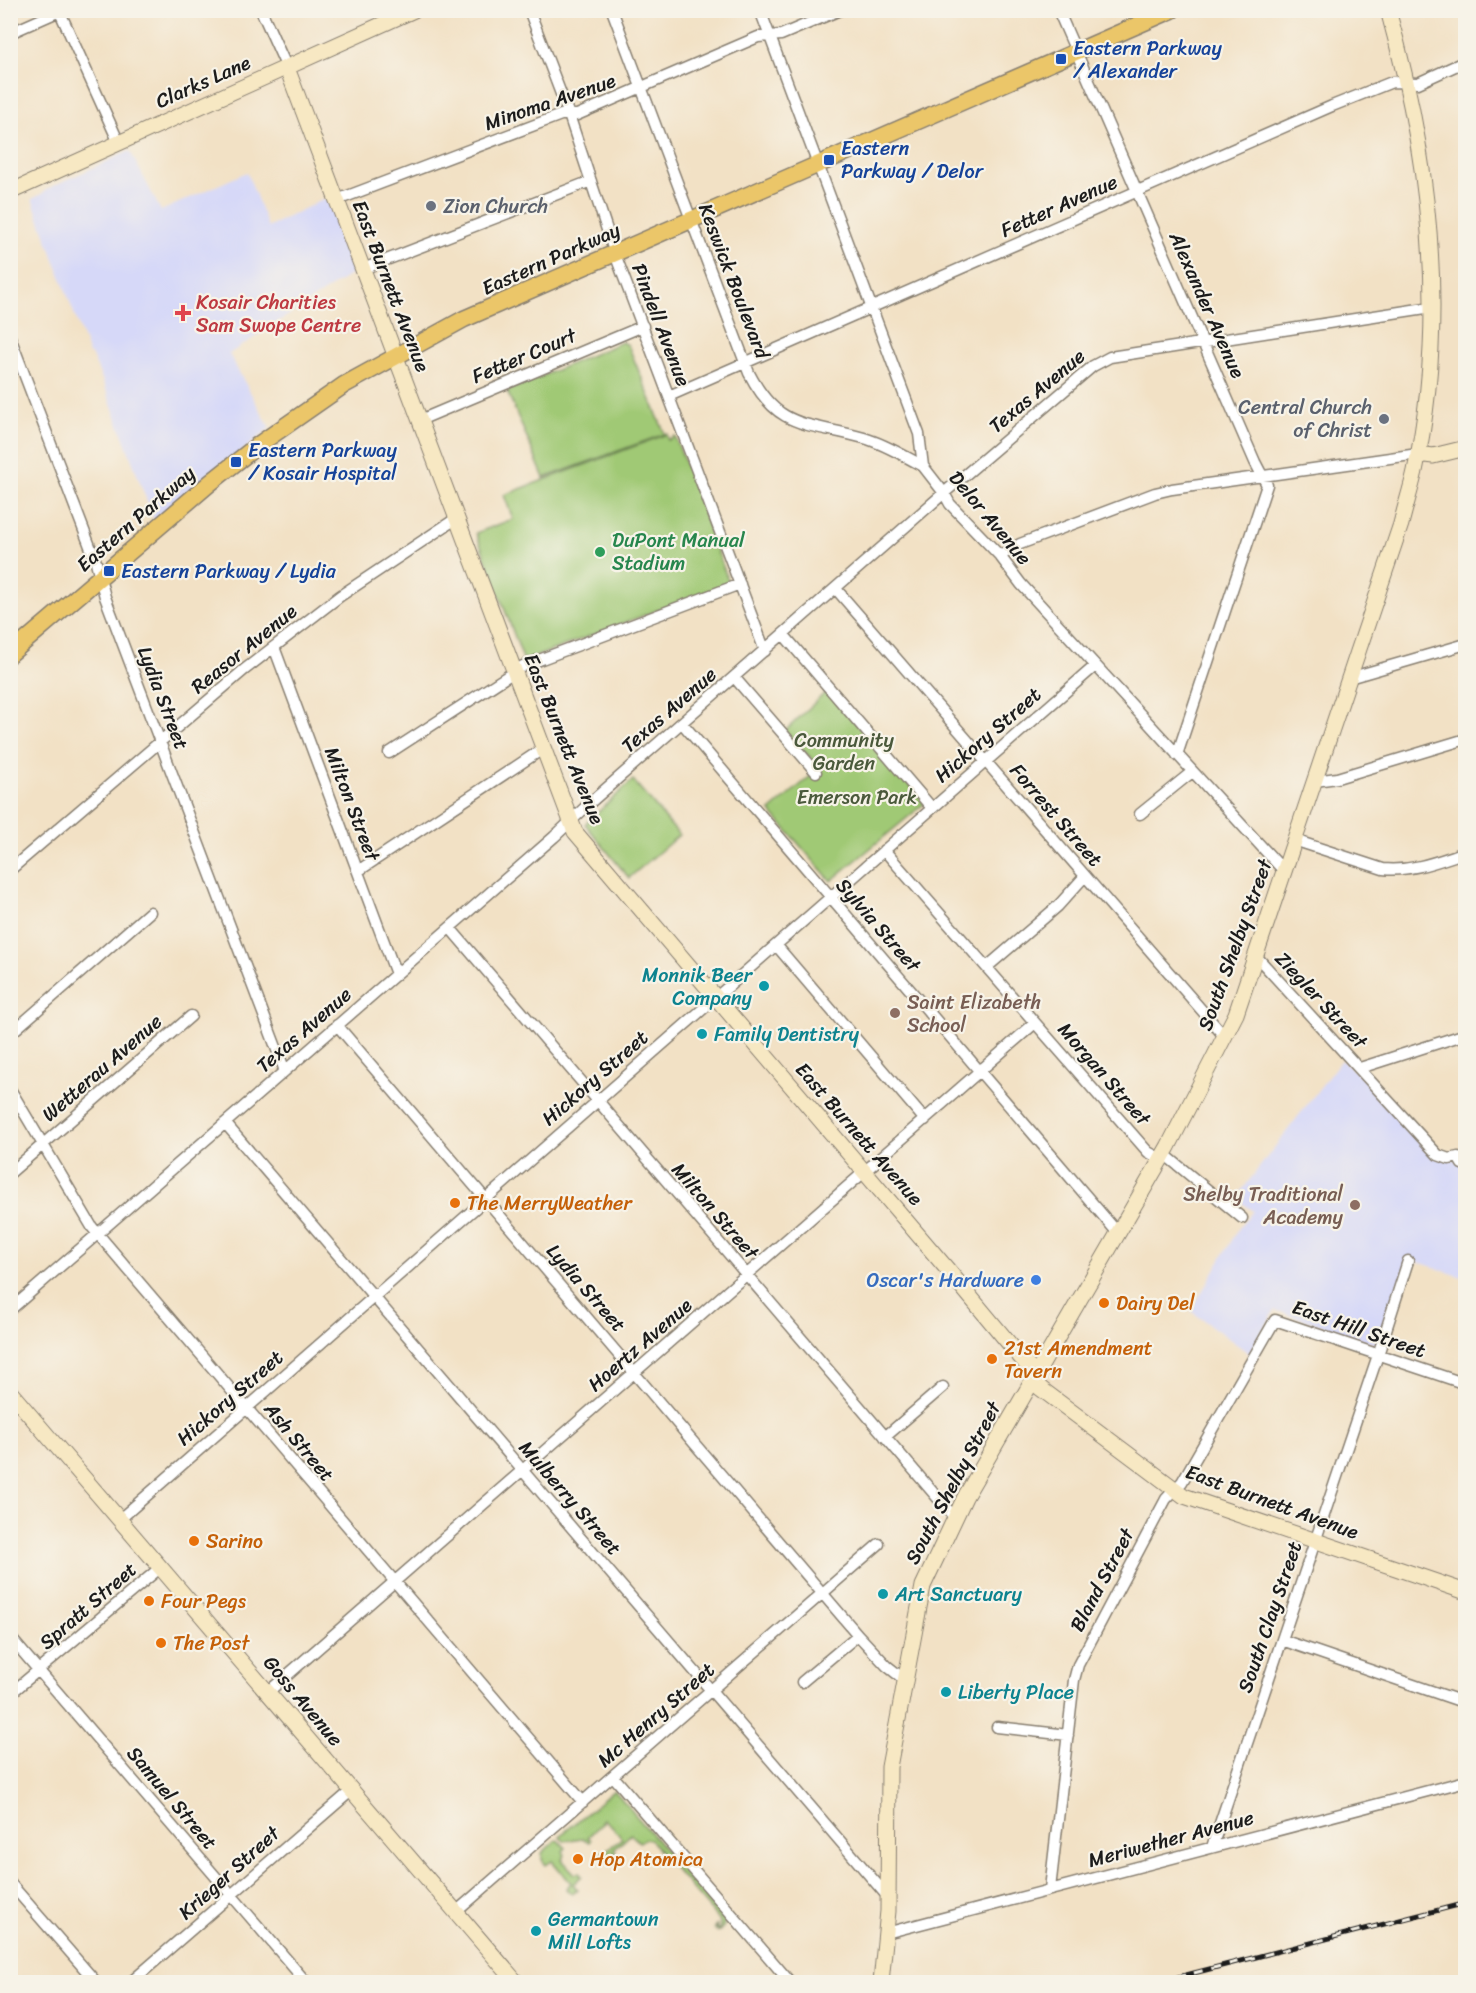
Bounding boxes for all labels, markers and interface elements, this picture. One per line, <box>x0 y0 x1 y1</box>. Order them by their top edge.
place label: Eastern Parkway / Alexander <box>1073 31 1222 89</box>
street label: Clarks Lane <box>150 45 257 119</box>
marker: Eastern Parkway / Alexander <box>1054 52 1068 66</box>
street label: Minoma Avenue <box>479 63 621 141</box>
place label: Eastern Parkway / Delor <box>841 131 985 189</box>
marker: Eastern Parkway / Delor <box>822 153 836 167</box>
street label: Fetter Avenue <box>995 165 1123 247</box>
place label: Zion Church <box>443 189 548 224</box>
street label: East Burnett Avenue <box>342 195 440 378</box>
street label: Keswick Boulevard <box>688 198 780 365</box>
marker: Zion Church <box>424 199 438 213</box>
street label: Eastern Parkway <box>476 213 627 305</box>
street label: Alexander Avenue <box>1159 225 1255 384</box>
street label: Pindell Avenue <box>621 258 701 392</box>
place label: Kosair Charities Sam Swope Centre <box>196 285 361 343</box>
marker: Kosair Charities Sam Swope Centre <box>174 304 192 322</box>
street label: Fetter Court <box>466 318 583 394</box>
street label: Texas Avenue <box>981 340 1093 442</box>
place label: Central Church of Christ <box>1238 390 1372 448</box>
marker: Central Church of Christ <box>1377 412 1391 426</box>
place label: Eastern Parkway / Kosair Hospital <box>248 433 397 491</box>
marker: Eastern Parkway / Kosair Hospital <box>229 455 243 469</box>
street label: Eastern Parkway <box>68 457 204 581</box>
street label: Delor Avenue <box>940 463 1040 573</box>
place label: DuPont Manual Stadium <box>612 523 746 581</box>
marker: DuPont Manual Stadium <box>593 545 607 559</box>
place label: Eastern Parkway / Lydia <box>121 554 337 589</box>
marker: Eastern Parkway / Lydia <box>102 564 116 578</box>
street label: Reasor Avenue <box>183 595 305 703</box>
street label: Lydia Street <box>127 641 199 755</box>
street label: East Burnett Avenue <box>514 648 614 830</box>
street label: Texas Avenue <box>613 658 725 762</box>
street label: Hickory Street <box>926 678 1050 792</box>
park label: Community Garden <box>794 723 894 781</box>
street label: Milton Street <box>314 742 390 867</box>
street label: Forrest Street <box>1001 755 1112 875</box>
park label: Emerson Park <box>797 780 917 815</box>
street label: South Shelby Street <box>1188 853 1283 1036</box>
street label: Sylvia Street <box>827 870 930 981</box>
street label: Ziegler Street <box>1266 943 1377 1058</box>
place label: Monnik Beer Company <box>642 958 754 1016</box>
street label: Texas Avenue <box>248 978 360 1082</box>
marker: Monnik Beer Company <box>757 979 771 993</box>
place label: Saint Elizabeth School <box>907 985 1041 1043</box>
street label: Wetterau Avenue <box>33 1005 171 1131</box>
marker: Saint Elizabeth School <box>888 1006 902 1020</box>
street label: Morgan Street <box>1049 1014 1160 1135</box>
place label: Family Dentistry <box>714 1017 860 1052</box>
street label: Hickory Street <box>533 1021 657 1135</box>
marker: Family Dentistry <box>695 1027 709 1041</box>
street label: East Burnett Avenue <box>786 1054 932 1214</box>
street label: Milton Street <box>662 1154 768 1268</box>
place label: Shelby Traditional Academy <box>1183 1177 1344 1235</box>
place label: The MerryWeather <box>467 1186 633 1221</box>
marker: The MerryWeather <box>448 1196 462 1210</box>
marker: Shelby Traditional Academy <box>1348 1198 1362 1212</box>
street label: Lydia Street <box>537 1236 635 1341</box>
place label: Oscar's Hardware <box>866 1263 1024 1298</box>
marker: Oscar's Hardware <box>1029 1273 1043 1287</box>
place label: Dairy Del <box>1116 1286 1195 1321</box>
street label: Hoertz Avenue <box>579 1289 701 1401</box>
street label: East Hill Street <box>1287 1290 1431 1368</box>
marker: Dairy Del <box>1097 1296 1111 1310</box>
place label: 21st Amendment Tavern <box>1004 1331 1153 1389</box>
street label: Hickory Street <box>168 1341 292 1455</box>
marker: 21st Amendment Tavern <box>985 1352 999 1366</box>
street label: Ash Street <box>254 1393 343 1490</box>
street label: South Shelby Street <box>895 1394 1011 1571</box>
street label: Mulberry Street <box>510 1432 631 1564</box>
street label: East Burnett Avenue <box>1181 1454 1364 1550</box>
street label: Bland Street <box>1060 1521 1144 1638</box>
place label: Sarino <box>206 1524 263 1559</box>
marker: Sarino <box>187 1534 201 1548</box>
street label: South Clay Street <box>1228 1536 1312 1698</box>
street label: Spratt Street <box>31 1553 145 1659</box>
place label: Art Sanctuary <box>894 1577 1022 1612</box>
place label: Four Pegs <box>161 1584 247 1619</box>
marker: Art Sanctuary <box>876 1587 890 1601</box>
marker: Four Pegs <box>142 1594 156 1608</box>
place label: The Post <box>173 1626 250 1661</box>
marker: The Post <box>154 1636 168 1650</box>
street label: Goss Avenue <box>254 1647 352 1755</box>
street label: Mc Henry Street <box>589 1653 723 1777</box>
place label: Liberty Place <box>958 1675 1074 1710</box>
marker: Liberty Place <box>939 1685 953 1699</box>
street label: Samuel Street <box>118 1738 226 1858</box>
street label: Meriwether Avenue <box>1084 1800 1258 1878</box>
street label: Krieger Street <box>170 1817 289 1929</box>
place label: Hop Atomica <box>590 1842 703 1877</box>
marker: Hop Atomica <box>571 1852 585 1866</box>
place label: Germantown Mill Lofts <box>548 1902 659 1960</box>
marker: Germantown Mill Lofts <box>529 1924 543 1938</box>

